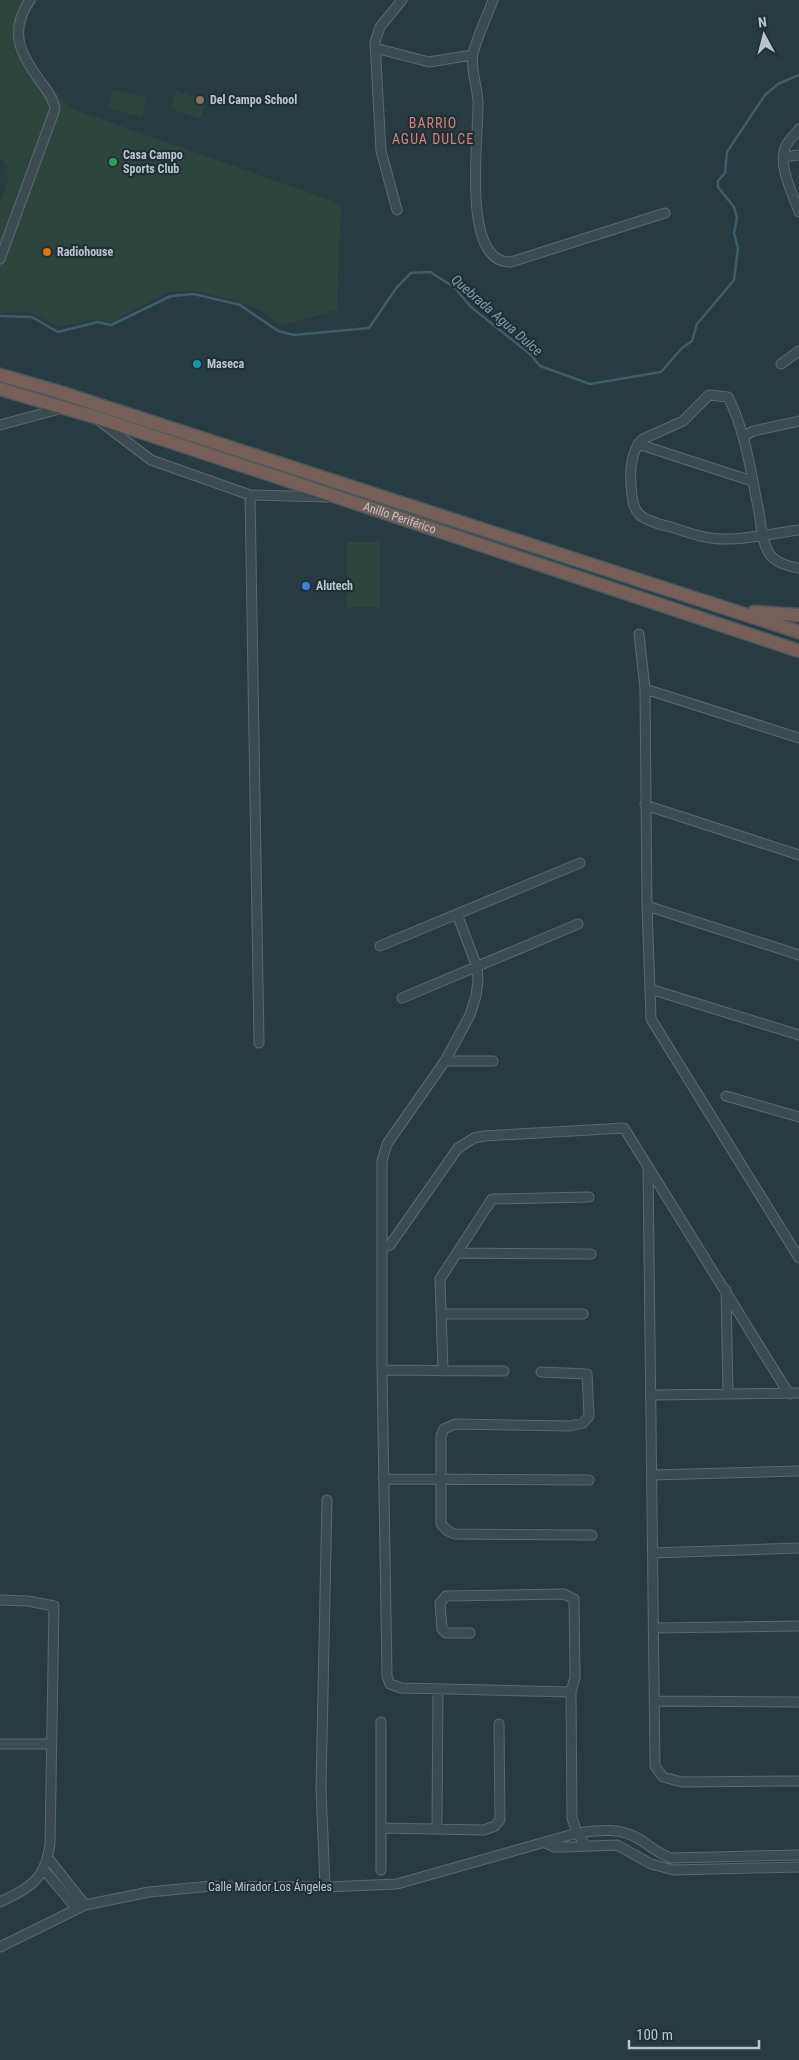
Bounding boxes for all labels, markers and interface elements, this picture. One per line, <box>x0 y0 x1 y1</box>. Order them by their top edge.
north arrow <box>739 10 789 60</box>
text: N <box>757 14 768 31</box>
place label: Del Campo School <box>210 93 297 107</box>
marker: Del Campo School <box>194 94 206 106</box>
district label: BARRIO AGUA DULCE <box>392 115 474 147</box>
place label: Casa Campo Sports Club <box>123 148 183 176</box>
marker: Casa Campo Sports Club <box>107 156 119 168</box>
place label: Radiohouse <box>57 245 113 259</box>
marker: Radiohouse <box>41 246 53 258</box>
water label: Quebrada Agua Dulce <box>448 271 546 359</box>
place label: Maseca <box>207 357 244 371</box>
marker: Maseca <box>191 358 203 370</box>
street label: Anillo Periférico <box>362 499 438 537</box>
place label: Alutech <box>316 579 353 593</box>
marker: Alutech <box>300 580 312 592</box>
street label: Calle Mirador Los Ángeles <box>208 1879 332 1894</box>
scale bar <box>629 2018 759 2050</box>
text: 100 m <box>636 2026 673 2044</box>

